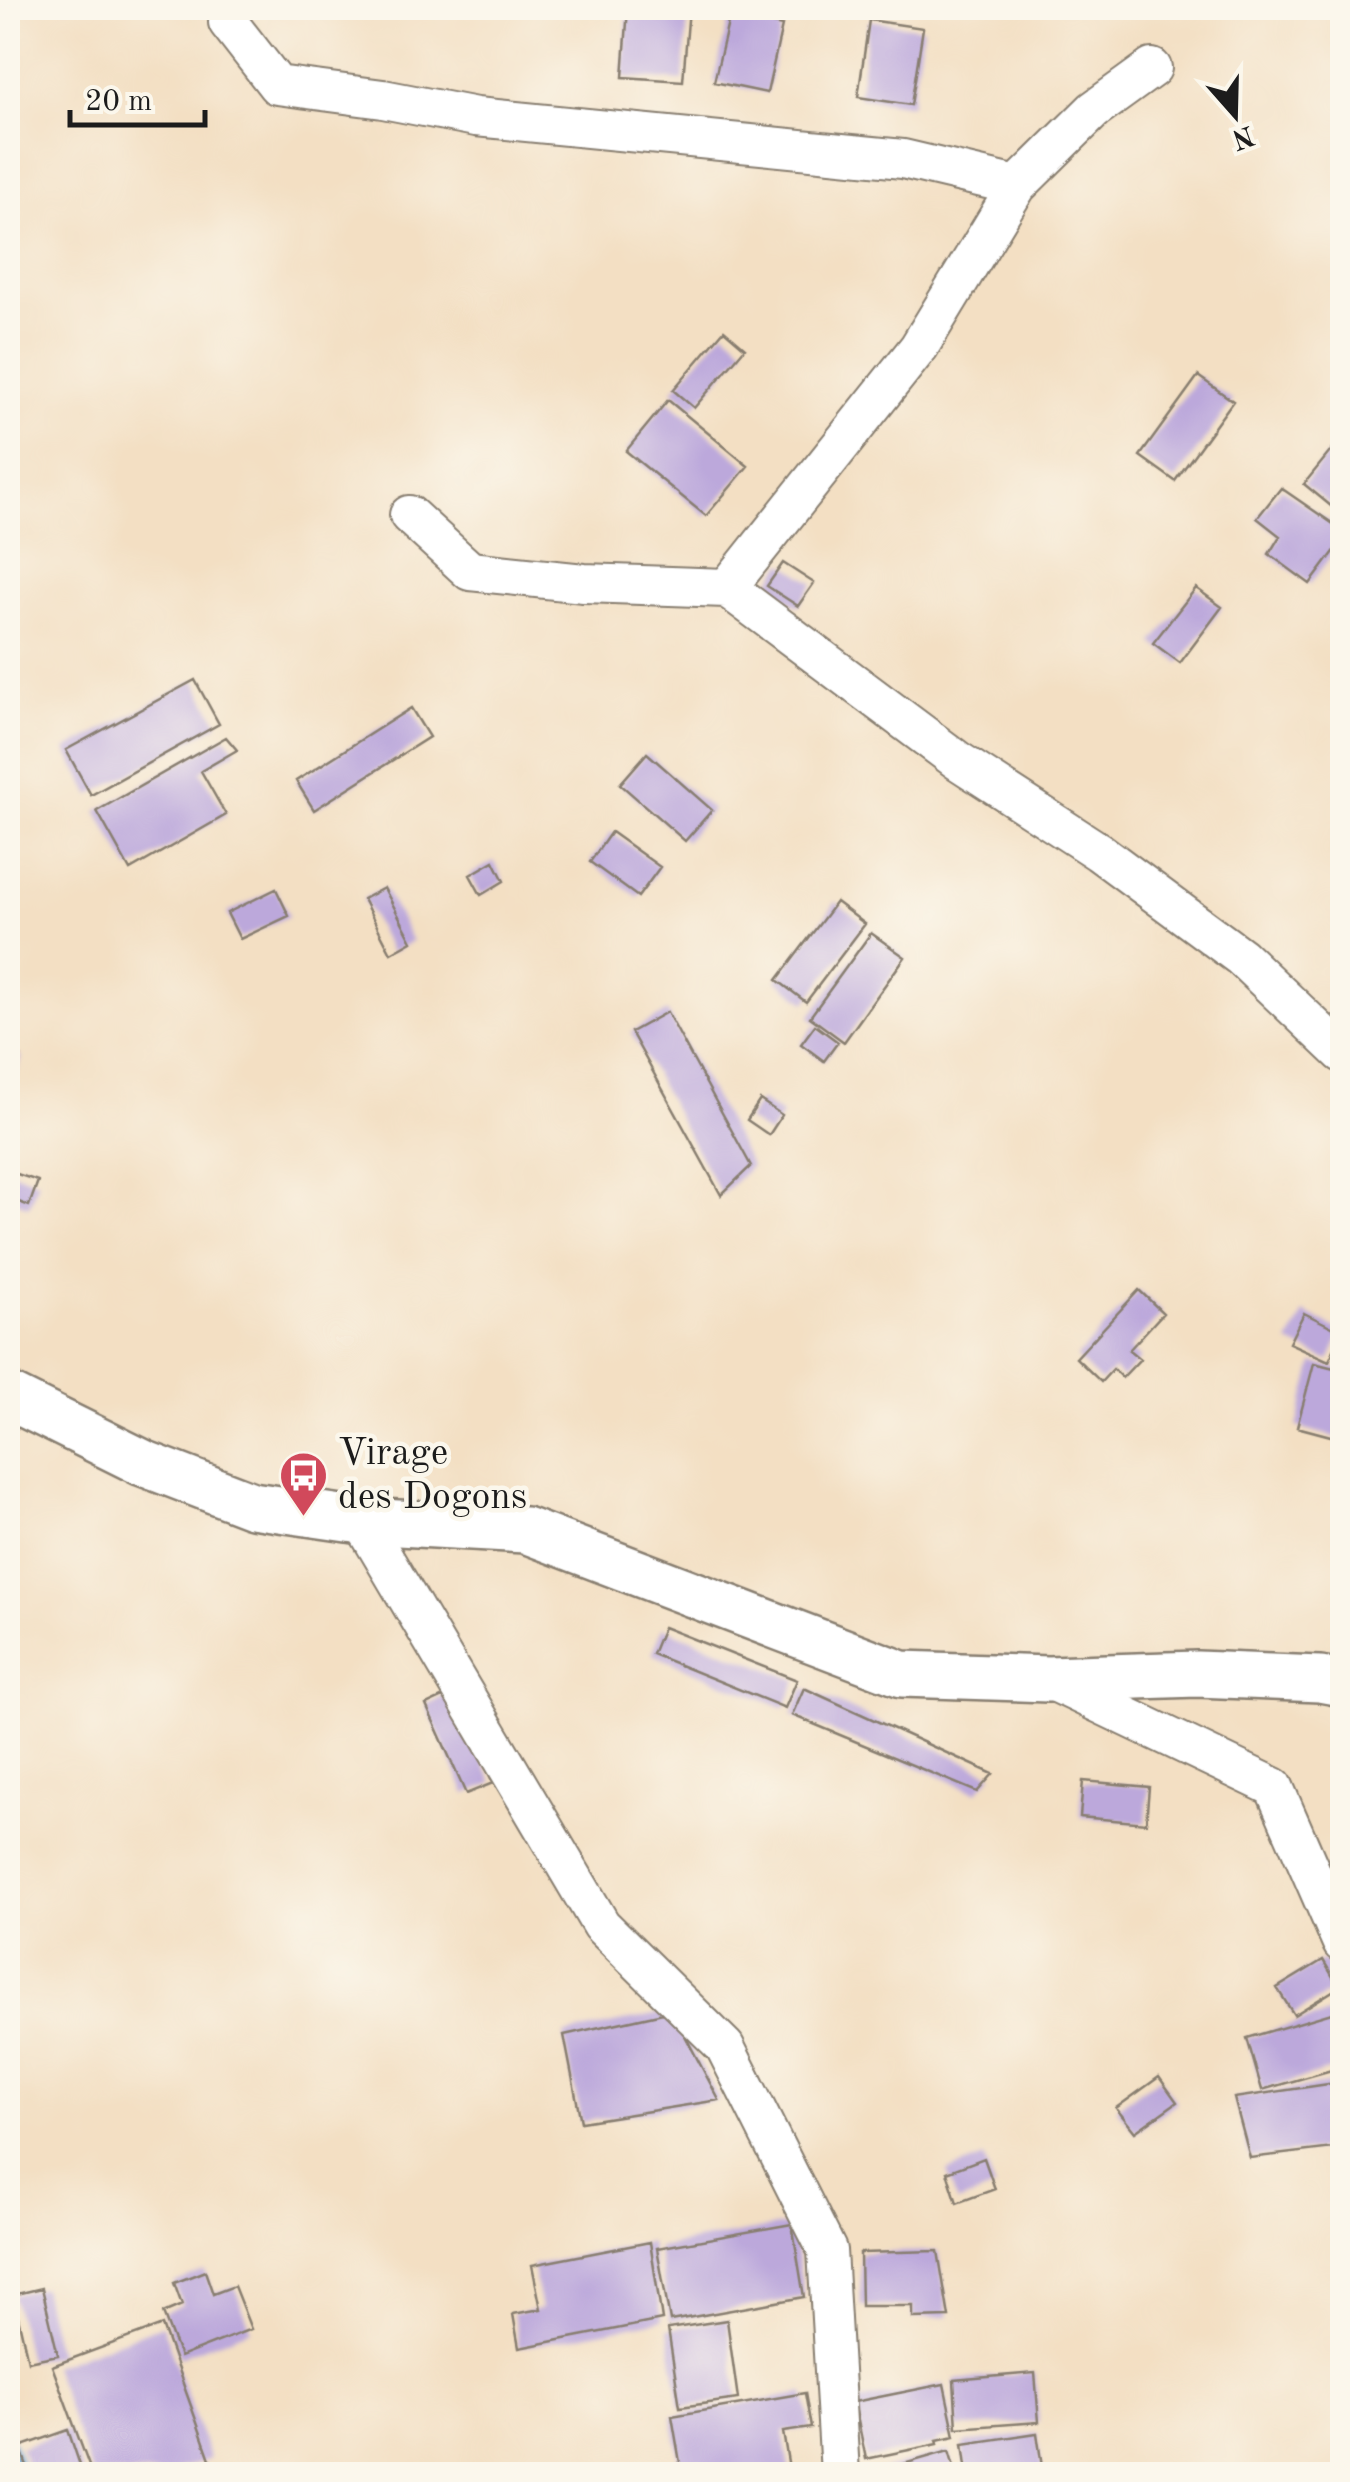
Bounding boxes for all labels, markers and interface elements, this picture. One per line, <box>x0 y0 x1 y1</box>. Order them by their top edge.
scale bar <box>70 65 205 127</box>
north arrow <box>1185 65 1285 165</box>
text: 20 m <box>85 87 152 117</box>
text: N <box>1227 119 1257 153</box>
place label: Virage des Dogons <box>338 1435 527 1517</box>
bus stop icon: Virage des Dogons <box>277 1450 329 1518</box>

